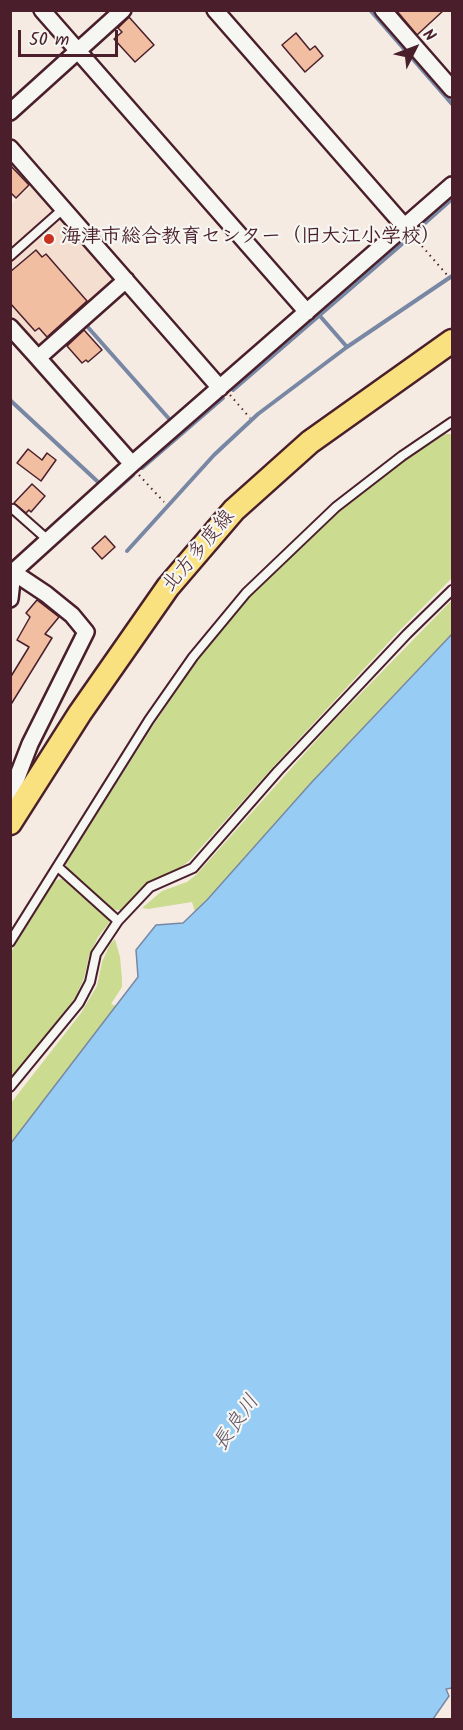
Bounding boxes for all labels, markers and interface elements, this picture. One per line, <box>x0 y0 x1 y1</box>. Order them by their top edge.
scale bar <box>21 18 122 56</box>
north arrow <box>385 18 445 78</box>
text: N <box>416 23 441 48</box>
text: 50 m <box>29 26 69 55</box>
place label: 海津市総合教育センター（旧大江小学校） <box>61 227 441 251</box>
marker: 海津市総合教育センター（旧大江小学校） <box>42 232 56 246</box>
street label: 北方多度線 <box>159 506 241 598</box>
water label: 長良川 <box>210 1391 266 1457</box>

